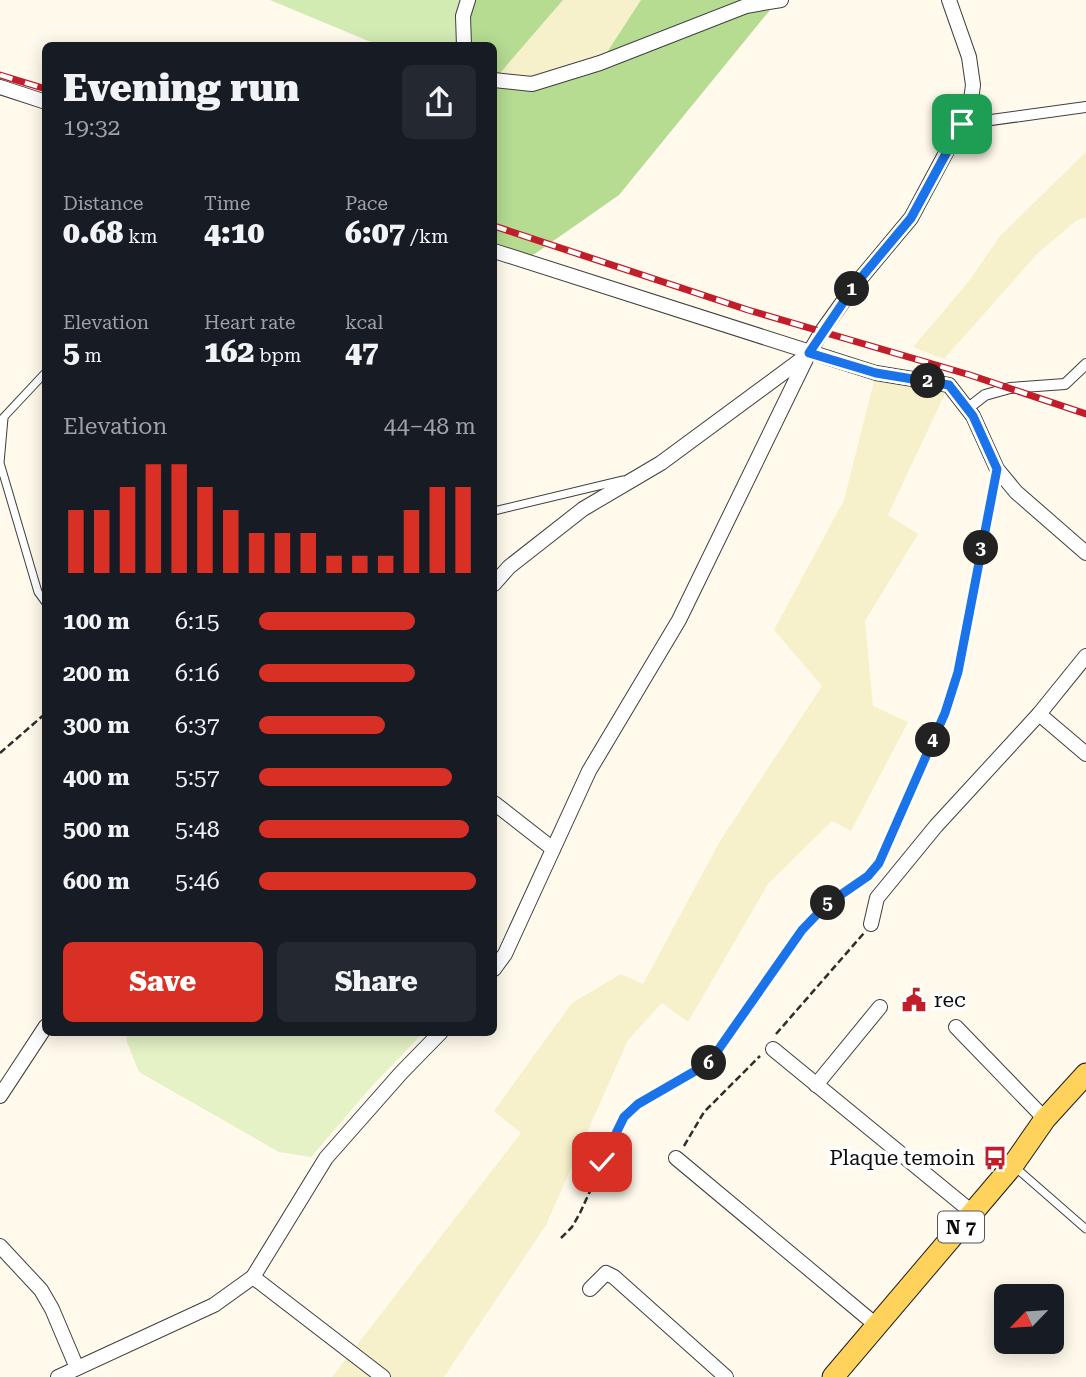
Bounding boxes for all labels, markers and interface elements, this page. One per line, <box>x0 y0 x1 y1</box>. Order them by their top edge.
button: share <box>402 65 476 139</box>
text: Evening run <box>63 66 299 110</box>
pin <box>932 94 992 154</box>
icon: arrive <box>943 105 981 143</box>
text: 19:32 <box>63 114 120 141</box>
text: Distance <box>63 192 143 215</box>
text: Time <box>204 192 251 215</box>
text: Pace <box>345 192 388 215</box>
text: 0.68 <box>63 215 123 250</box>
text: 4:10 <box>204 215 264 250</box>
text: 6:07 <box>345 215 405 250</box>
text: km <box>123 225 158 248</box>
text: /km <box>405 225 449 248</box>
pin: 1 <box>834 272 870 306</box>
text: 1 <box>846 277 857 300</box>
text: Elevation <box>63 311 149 334</box>
text: Heart rate <box>204 311 295 334</box>
text: kcal <box>345 311 383 334</box>
text: 5 <box>63 334 80 369</box>
text: 162 <box>204 334 254 369</box>
text: 47 <box>345 334 379 369</box>
text: m <box>80 344 102 367</box>
text: bpm <box>254 344 301 367</box>
pin: 2 <box>911 364 946 398</box>
text: 2 <box>922 369 933 392</box>
text: Elevation <box>63 413 167 440</box>
text: 44–48 m <box>384 413 476 440</box>
pin: 3 <box>964 530 998 566</box>
text: 3 <box>975 536 986 559</box>
text: 100 m <box>63 608 130 635</box>
text: 6:15 <box>175 608 220 635</box>
text: 200 m <box>63 660 130 687</box>
text: 6:16 <box>175 660 220 687</box>
text: 300 m <box>63 712 130 739</box>
text: 6:37 <box>175 712 220 739</box>
pin: 4 <box>916 722 950 758</box>
text: 4 <box>927 728 938 751</box>
text: 400 m <box>63 764 130 791</box>
text: 5:57 <box>175 764 220 791</box>
text: 500 m <box>63 816 130 843</box>
text: 5:48 <box>175 816 220 843</box>
text: 600 m <box>63 868 130 895</box>
text: 5:46 <box>175 868 220 895</box>
pin: 5 <box>810 886 846 920</box>
text: 5 <box>822 891 833 914</box>
button: Save <box>63 942 263 1022</box>
button: Share <box>277 942 476 1022</box>
public building icon: rec <box>900 986 928 1014</box>
place label: rec <box>934 988 966 1012</box>
pin: 6 <box>692 1046 726 1080</box>
text: 6 <box>703 1051 714 1074</box>
pin <box>572 1132 632 1192</box>
icon: check <box>583 1143 621 1181</box>
bus stop icon: Plaque temoin <box>981 1144 1009 1172</box>
place label: Plaque temoin <box>829 1146 975 1170</box>
road number: N 7 <box>938 1212 984 1242</box>
north arrow <box>994 1284 1064 1354</box>
map controls <box>994 1284 1064 1354</box>

